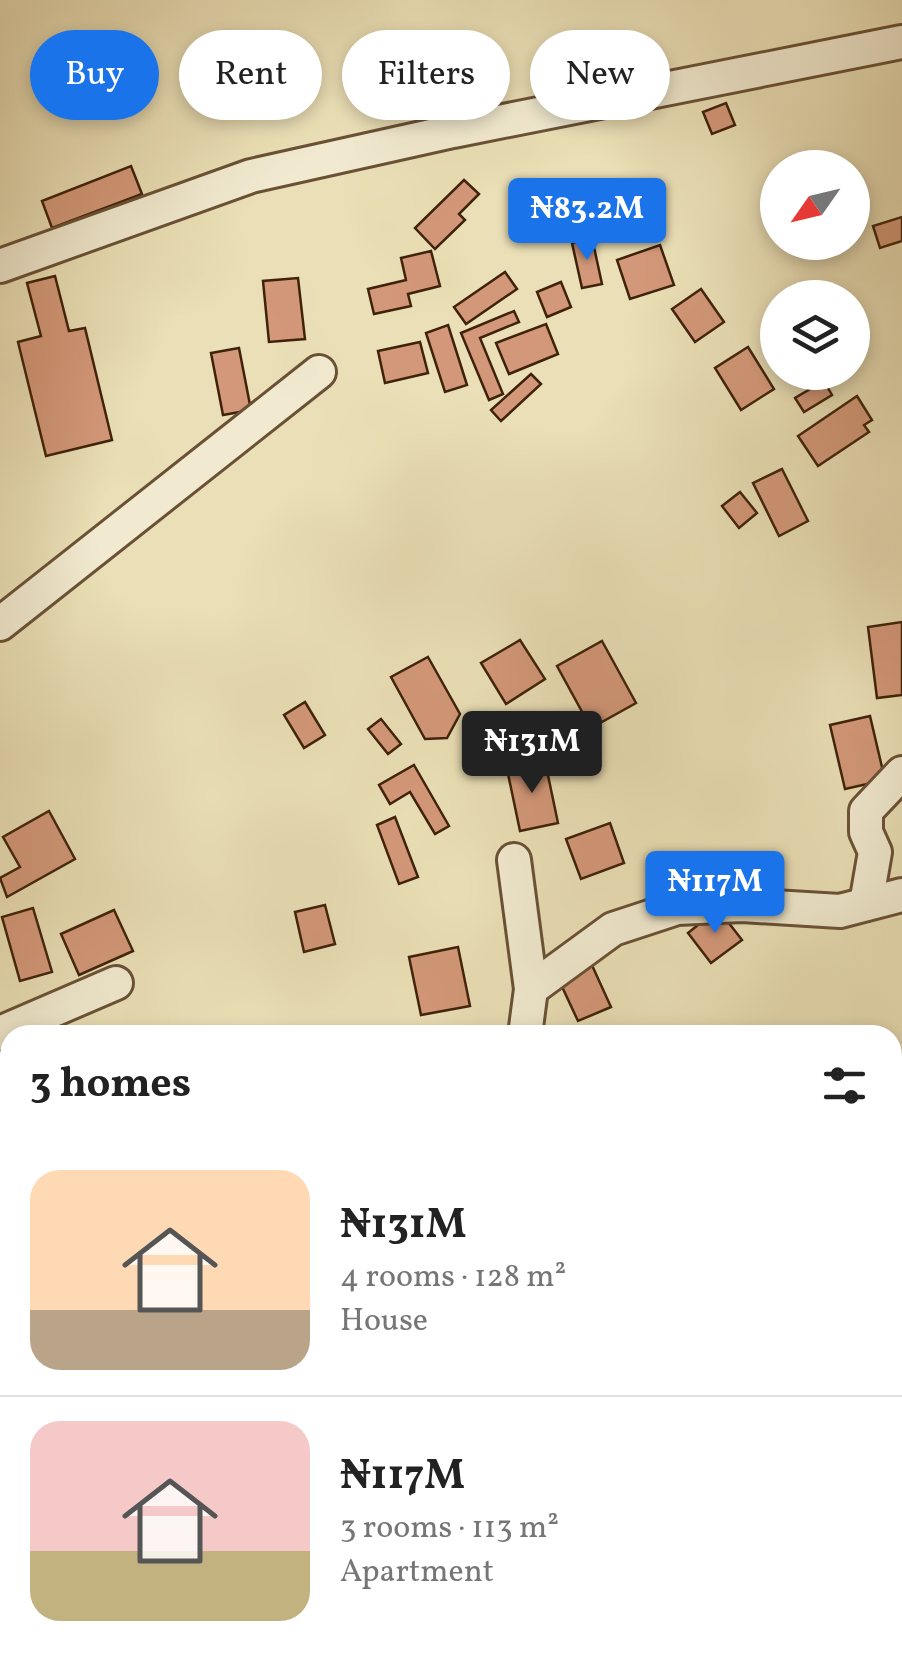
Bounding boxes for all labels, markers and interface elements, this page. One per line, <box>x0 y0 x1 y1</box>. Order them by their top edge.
chip: Buy <box>30 30 159 120</box>
chip: Rent <box>179 30 322 120</box>
chip: Filters <box>342 30 510 120</box>
chip: New <box>530 30 670 120</box>
north arrow <box>760 150 870 260</box>
map controls <box>760 150 870 390</box>
pin: ₦83.2M <box>506 178 668 263</box>
text: ₦83.2M <box>530 188 644 232</box>
button: layers <box>760 280 870 390</box>
pin: ₦131M <box>462 711 602 796</box>
text: ₦131M <box>484 721 580 765</box>
pin: ₦117M <box>645 851 785 936</box>
text: ₦117M <box>667 861 763 905</box>
text: 3 homes <box>30 1056 191 1115</box>
icon: filters <box>817 1058 872 1113</box>
text: ₦131M <box>340 1197 466 1256</box>
icon: home <box>110 1210 230 1330</box>
text: 4 rooms · 128 m² <box>340 1256 566 1300</box>
text: House <box>340 1300 428 1344</box>
text: ₦117M <box>340 1448 465 1507</box>
icon: home <box>110 1461 230 1581</box>
text: 3 rooms · 113 m² <box>340 1507 559 1551</box>
text: Apartment <box>340 1551 494 1595</box>

